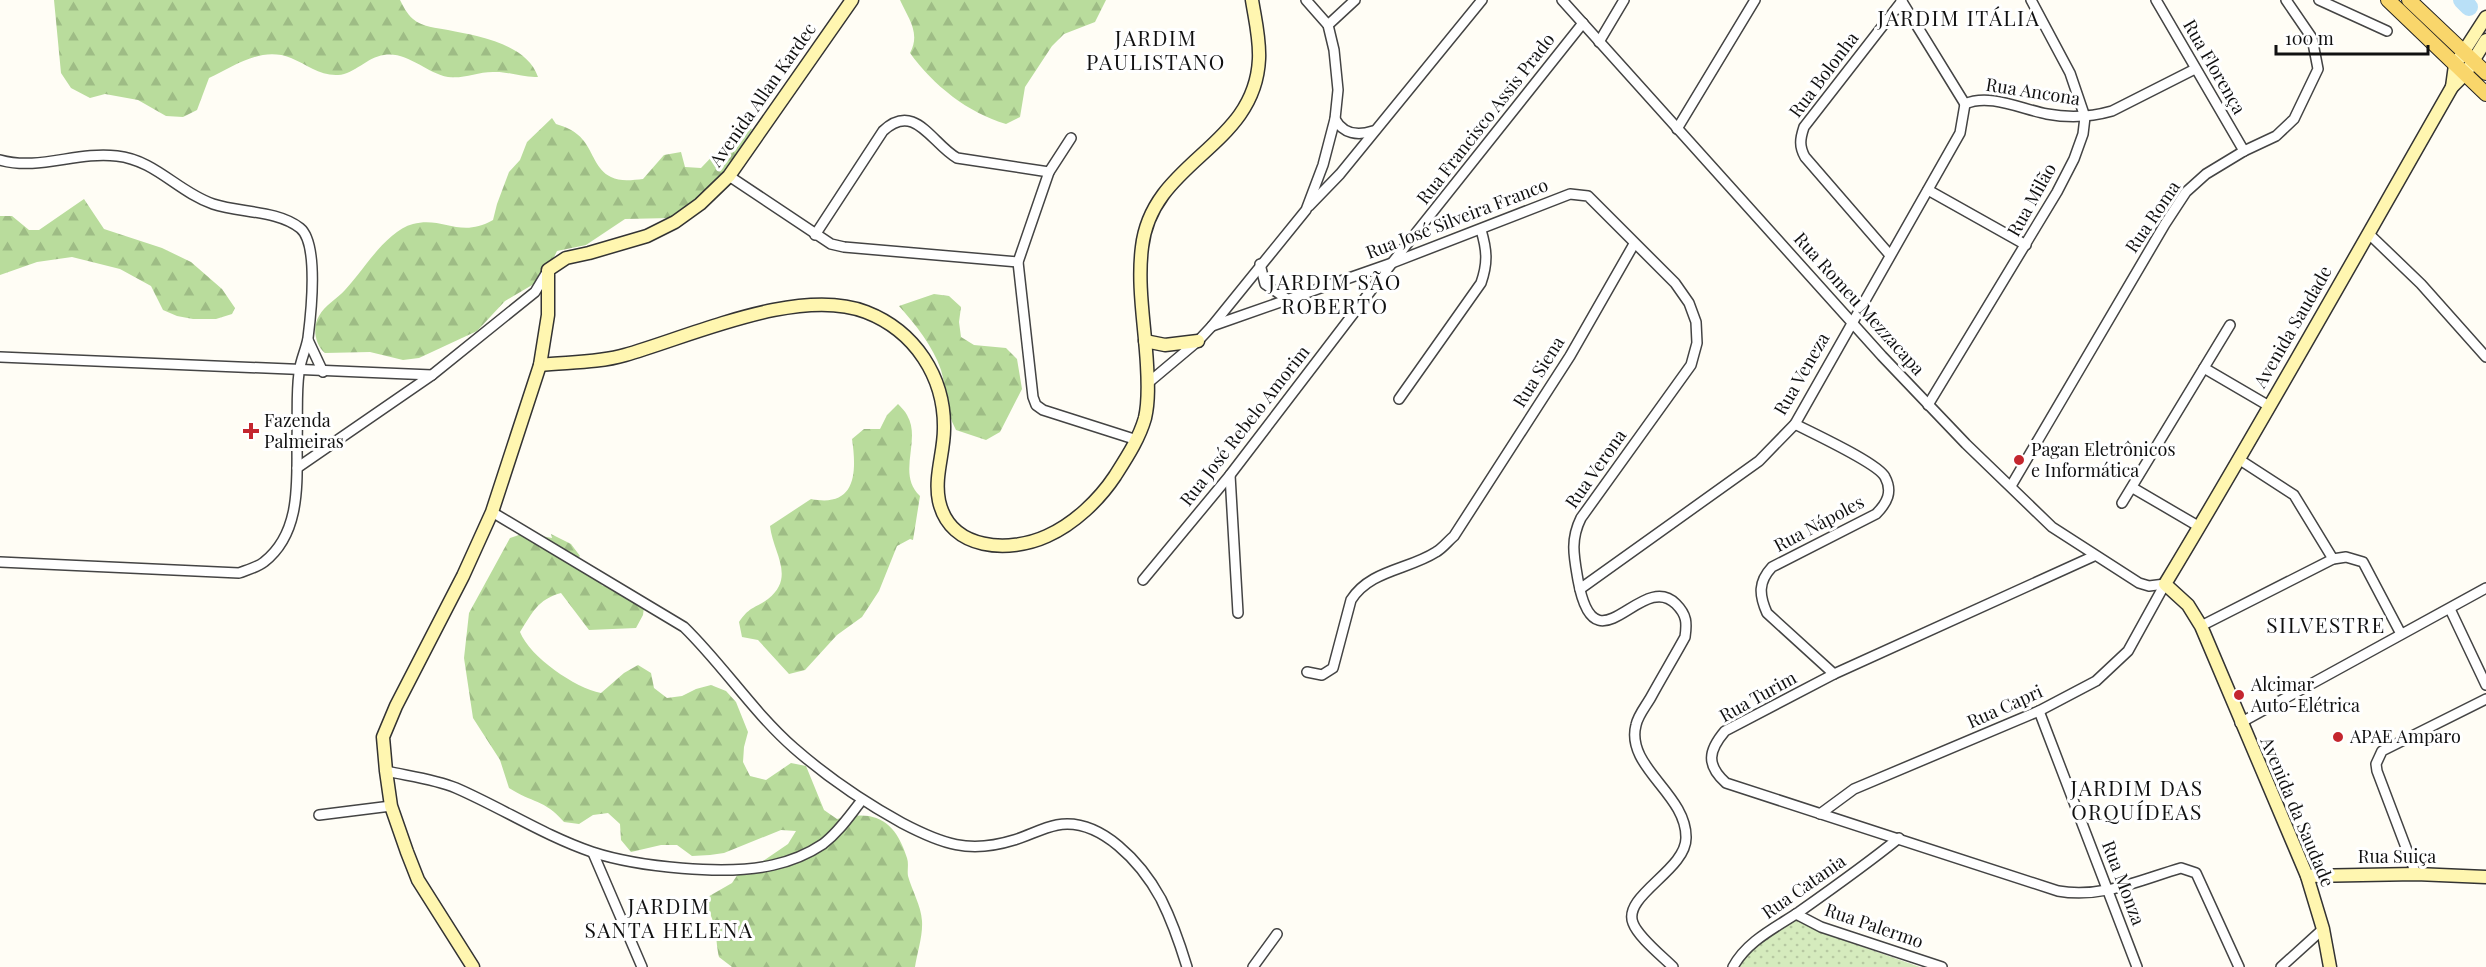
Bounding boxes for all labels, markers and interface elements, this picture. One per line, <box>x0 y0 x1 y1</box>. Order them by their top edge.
district label: JARDIM ITÁLIA <box>1877 3 2040 31</box>
street label: Rua Florença <box>2178 15 2252 118</box>
street label: Avenida Allan Kardec <box>703 17 821 172</box>
scale bar <box>2276 18 2428 56</box>
district label: JARDIM PAULISTANO <box>1086 23 1226 75</box>
text: 100 m <box>2285 26 2334 50</box>
street label: Rua Bolonha <box>1783 27 1863 122</box>
street label: Rua Francisco Assis Prado <box>1411 28 1560 209</box>
street label: Rua Ancona <box>1984 72 2082 110</box>
street label: Rua Milão <box>2001 158 2061 240</box>
street label: Rua José Silveira Franco <box>1362 172 1551 264</box>
street label: Rua Roma <box>2119 176 2185 257</box>
street label: Rua Romeu Mezzacapa <box>1789 227 1930 380</box>
street label: Avenida Saudade <box>2247 261 2337 393</box>
district label: JARDIM SÃO ROBERTO <box>1267 267 1402 319</box>
street label: Rua Veneza <box>1768 328 1834 419</box>
street label: Rua Siena <box>1507 332 1569 411</box>
street label: Rua José Rebelo Amorim <box>1174 340 1314 511</box>
place label: Fazenda Palmeiras <box>264 408 344 453</box>
marker: Fazenda Palmeiras <box>242 422 260 440</box>
street label: Rua Verona <box>1559 424 1631 513</box>
place label: Pagan Eletrônicos e Informática <box>2031 437 2176 482</box>
marker: Pagan Eletrônicos e Informática <box>2012 453 2026 467</box>
street label: Rua Nápoles <box>1769 489 1868 557</box>
district label: SILVESTRE <box>2266 610 2386 638</box>
street label: Rua Turim <box>1715 665 1800 727</box>
place label: Alcimar Auto-Elétrica <box>2250 672 2360 717</box>
street label: Rua Capri <box>1963 679 2046 733</box>
marker: Alcimar Auto-Elétrica <box>2232 688 2246 702</box>
place label: APAE Amparo <box>2349 724 2461 748</box>
marker: APAE Amparo <box>2331 730 2345 744</box>
street label: Avenida da Saudade <box>2255 732 2340 890</box>
district label: JARDIM DAS ORQUÍDEAS <box>2069 773 2204 825</box>
street label: Rua Monza <box>2097 837 2151 928</box>
street label: Rua Suiça <box>2358 844 2436 868</box>
street label: Rua Catania <box>1757 849 1850 924</box>
district label: JARDIM SANTA HELENA <box>584 891 754 943</box>
street label: Rua Palermo <box>1822 897 1927 953</box>

